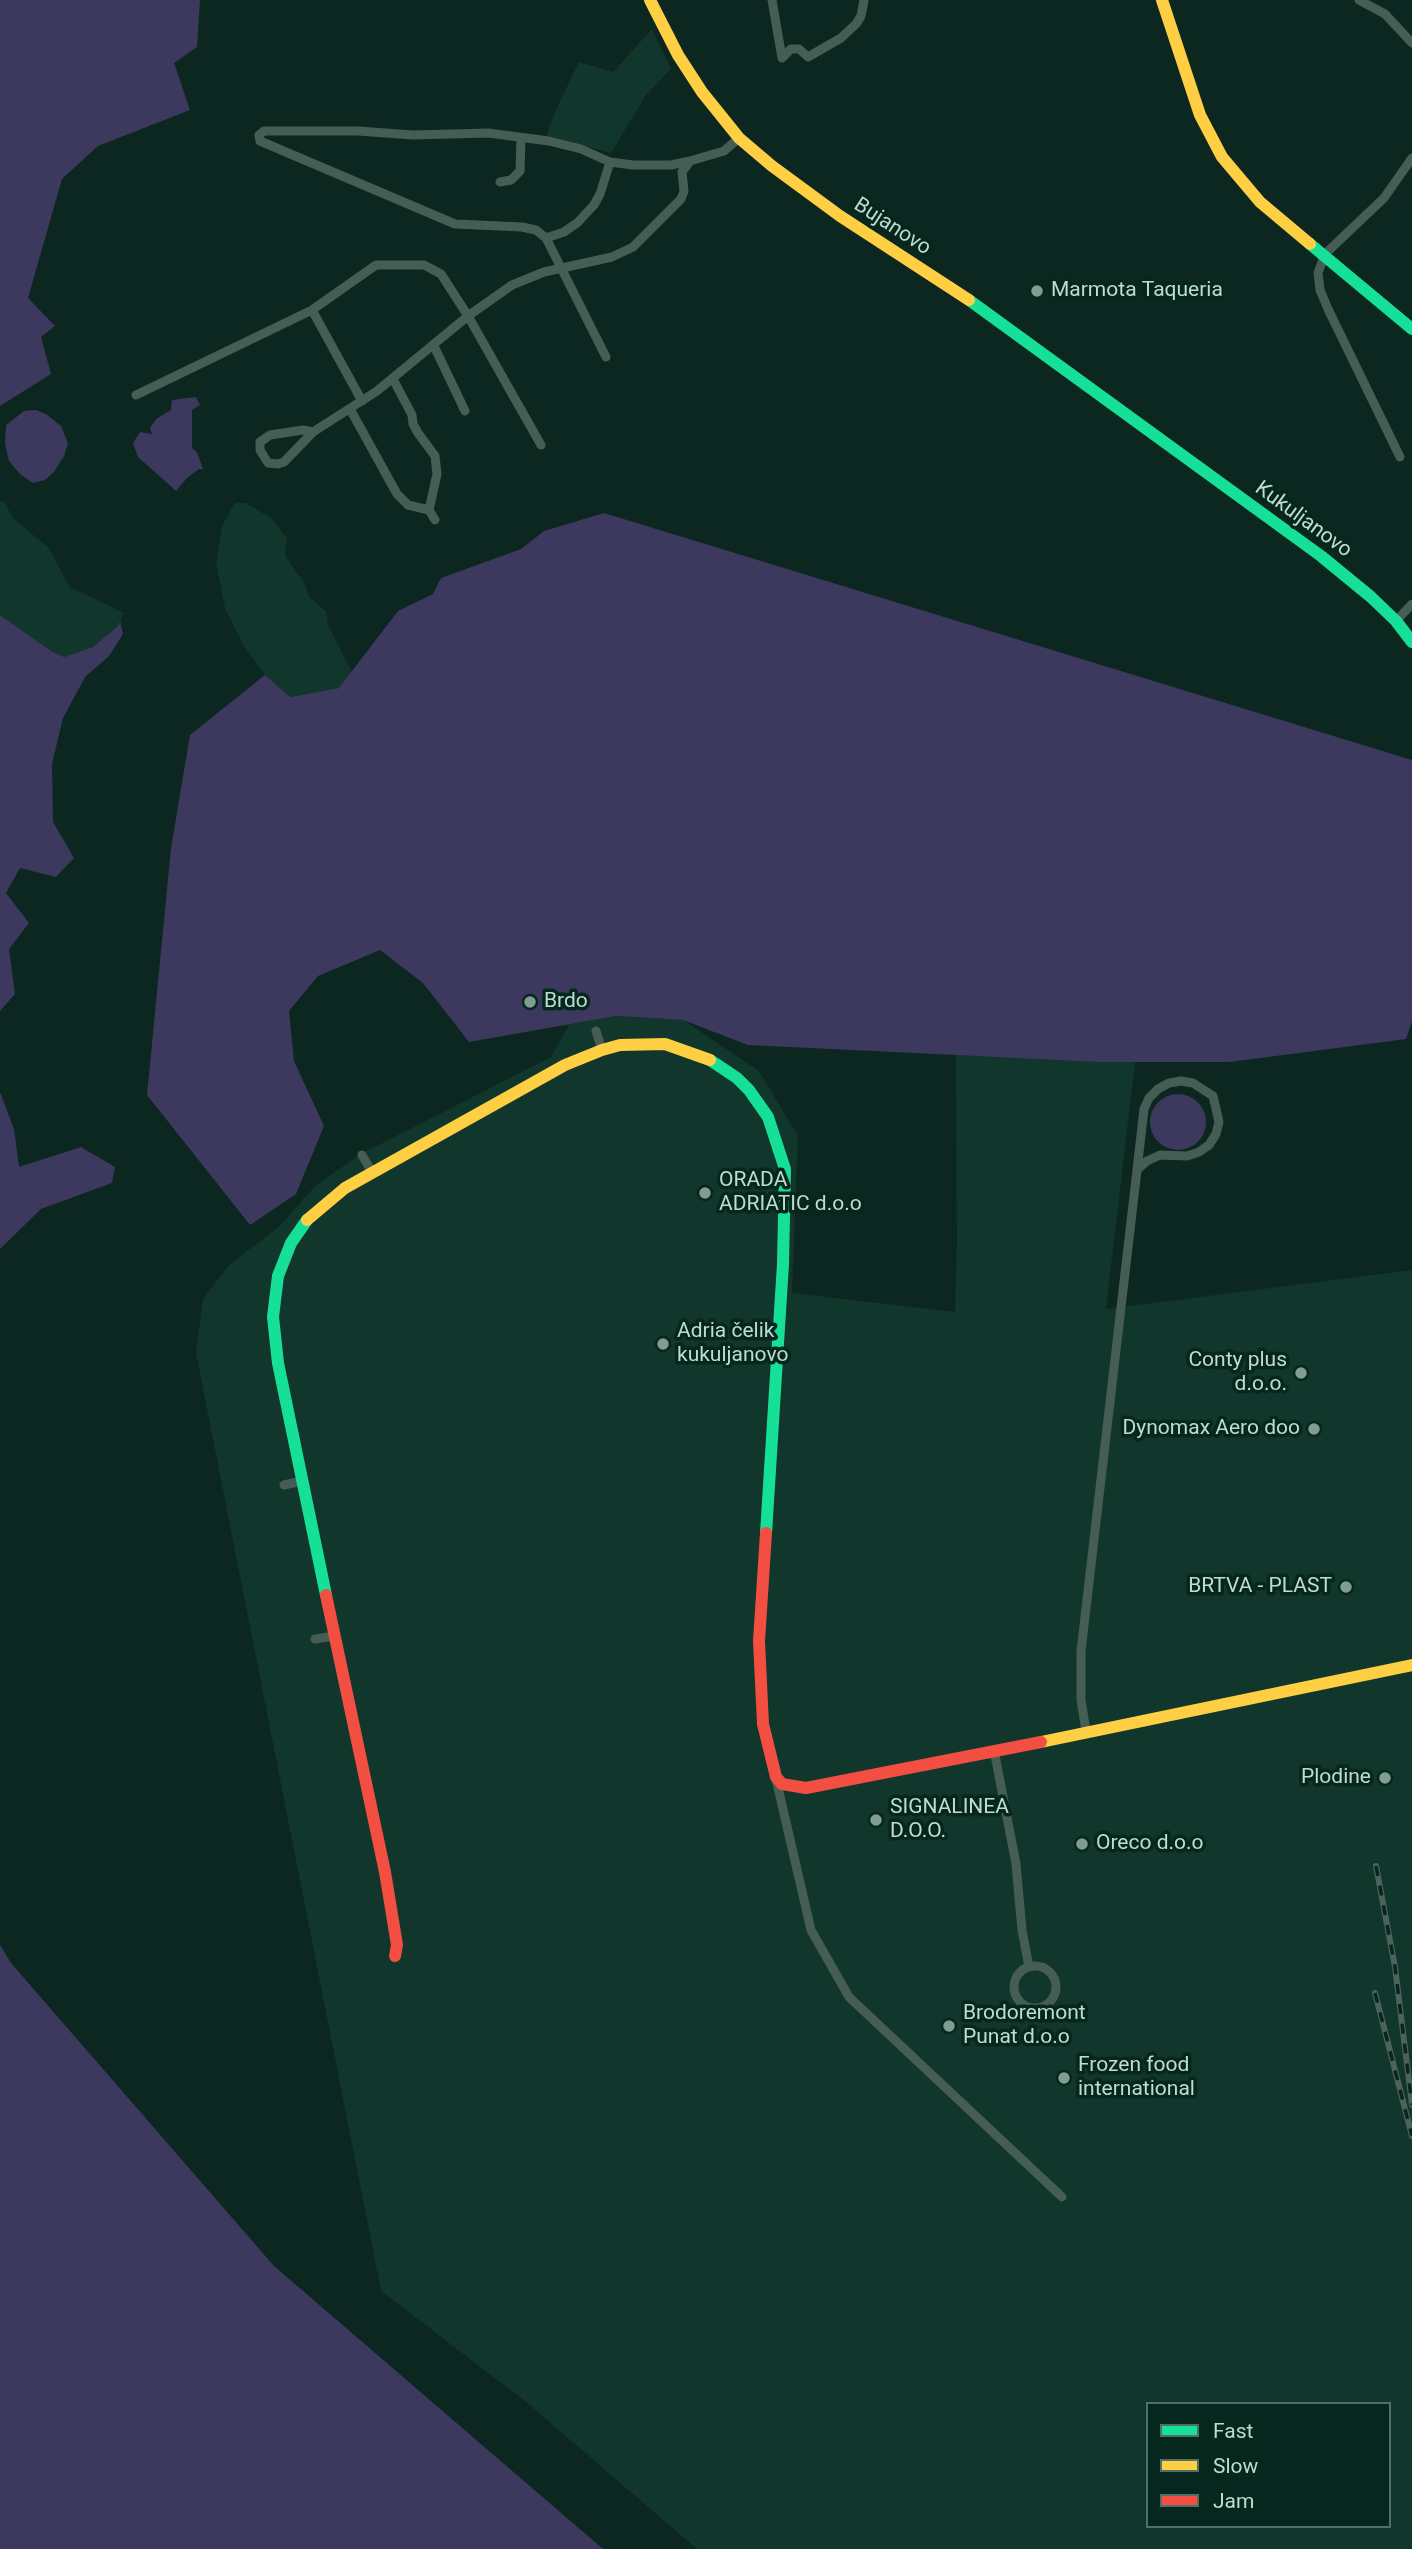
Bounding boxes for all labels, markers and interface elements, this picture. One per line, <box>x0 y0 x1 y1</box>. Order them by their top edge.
street label: Bujanovo <box>849 193 935 261</box>
place label: Marmota Taqueria <box>1051 278 1223 304</box>
marker: Marmota Taqueria <box>1029 283 1045 299</box>
street label: Kukuljanovo <box>1250 476 1356 564</box>
place label: Brdo <box>544 989 588 1015</box>
marker: Brdo <box>522 994 538 1010</box>
place label: ORADA ADRIATIC d.o.o <box>719 1168 862 1218</box>
marker: ORADA ADRIATIC d.o.o <box>697 1185 713 1201</box>
place label: Adria čelik kukuljanovo <box>677 1319 788 1369</box>
marker: Adria čelik kukuljanovo <box>655 1336 671 1352</box>
place label: Conty plus d.o.o. <box>1188 1348 1287 1398</box>
marker: Conty plus d.o.o. <box>1293 1365 1309 1381</box>
place label: Dynomax Aero doo <box>1123 1416 1300 1442</box>
marker: Dynomax Aero doo <box>1306 1421 1322 1437</box>
place label: BRTVA - PLAST <box>1188 1574 1332 1600</box>
marker: BRTVA - PLAST <box>1338 1579 1354 1595</box>
place label: Plodine <box>1301 1765 1371 1791</box>
marker: Plodine <box>1377 1770 1393 1786</box>
place label: SIGNALINEA D.O.O. <box>890 1795 1009 1845</box>
marker: SIGNALINEA D.O.O. <box>868 1812 884 1828</box>
place label: Oreco d.o.o <box>1096 1831 1204 1857</box>
marker: Oreco d.o.o <box>1074 1836 1090 1852</box>
place label: Brodoremont Punat d.o.o <box>963 2001 1086 2051</box>
marker: Brodoremont Punat d.o.o <box>941 2018 957 2034</box>
place label: Frozen food international <box>1078 2053 1195 2103</box>
marker: Frozen food international <box>1056 2070 1072 2086</box>
legend <box>1146 2402 1391 2528</box>
text: Fast <box>1213 2419 1253 2443</box>
text: Slow <box>1213 2454 1258 2478</box>
text: Jam <box>1213 2489 1254 2513</box>

